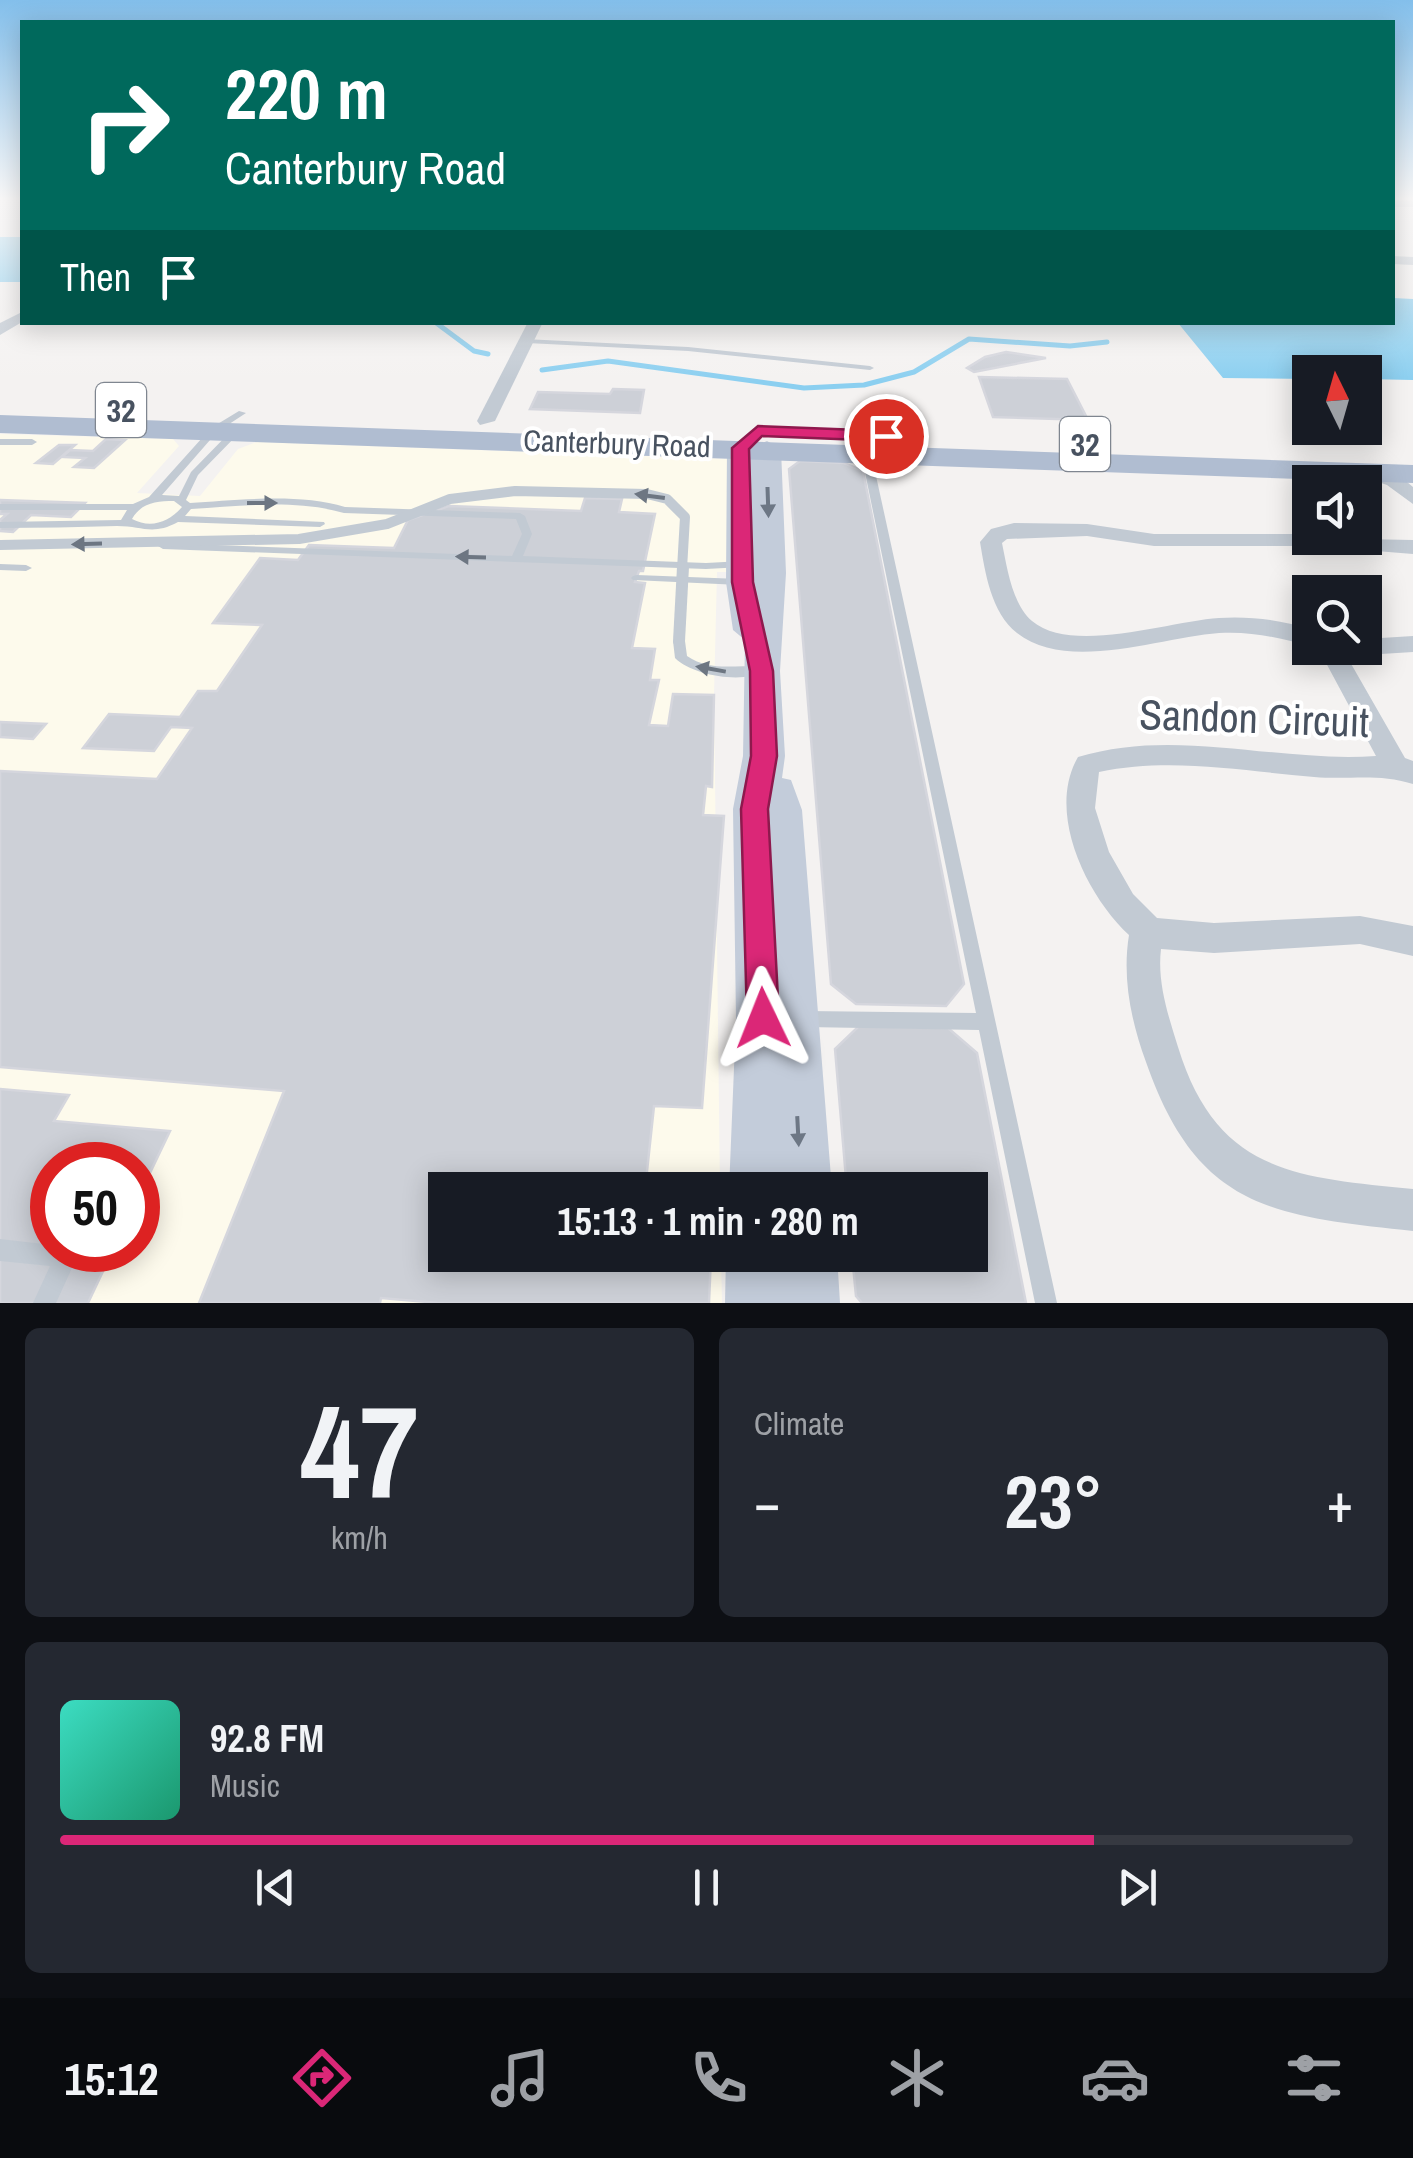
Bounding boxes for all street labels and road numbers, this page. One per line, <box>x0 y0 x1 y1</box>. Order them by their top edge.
road number: 32 <box>96 383 146 437</box>
road number: 32 <box>1060 417 1110 471</box>
street label: Canterbury Road <box>523 420 711 466</box>
street label: Sandon Circuit <box>1138 686 1370 750</box>

